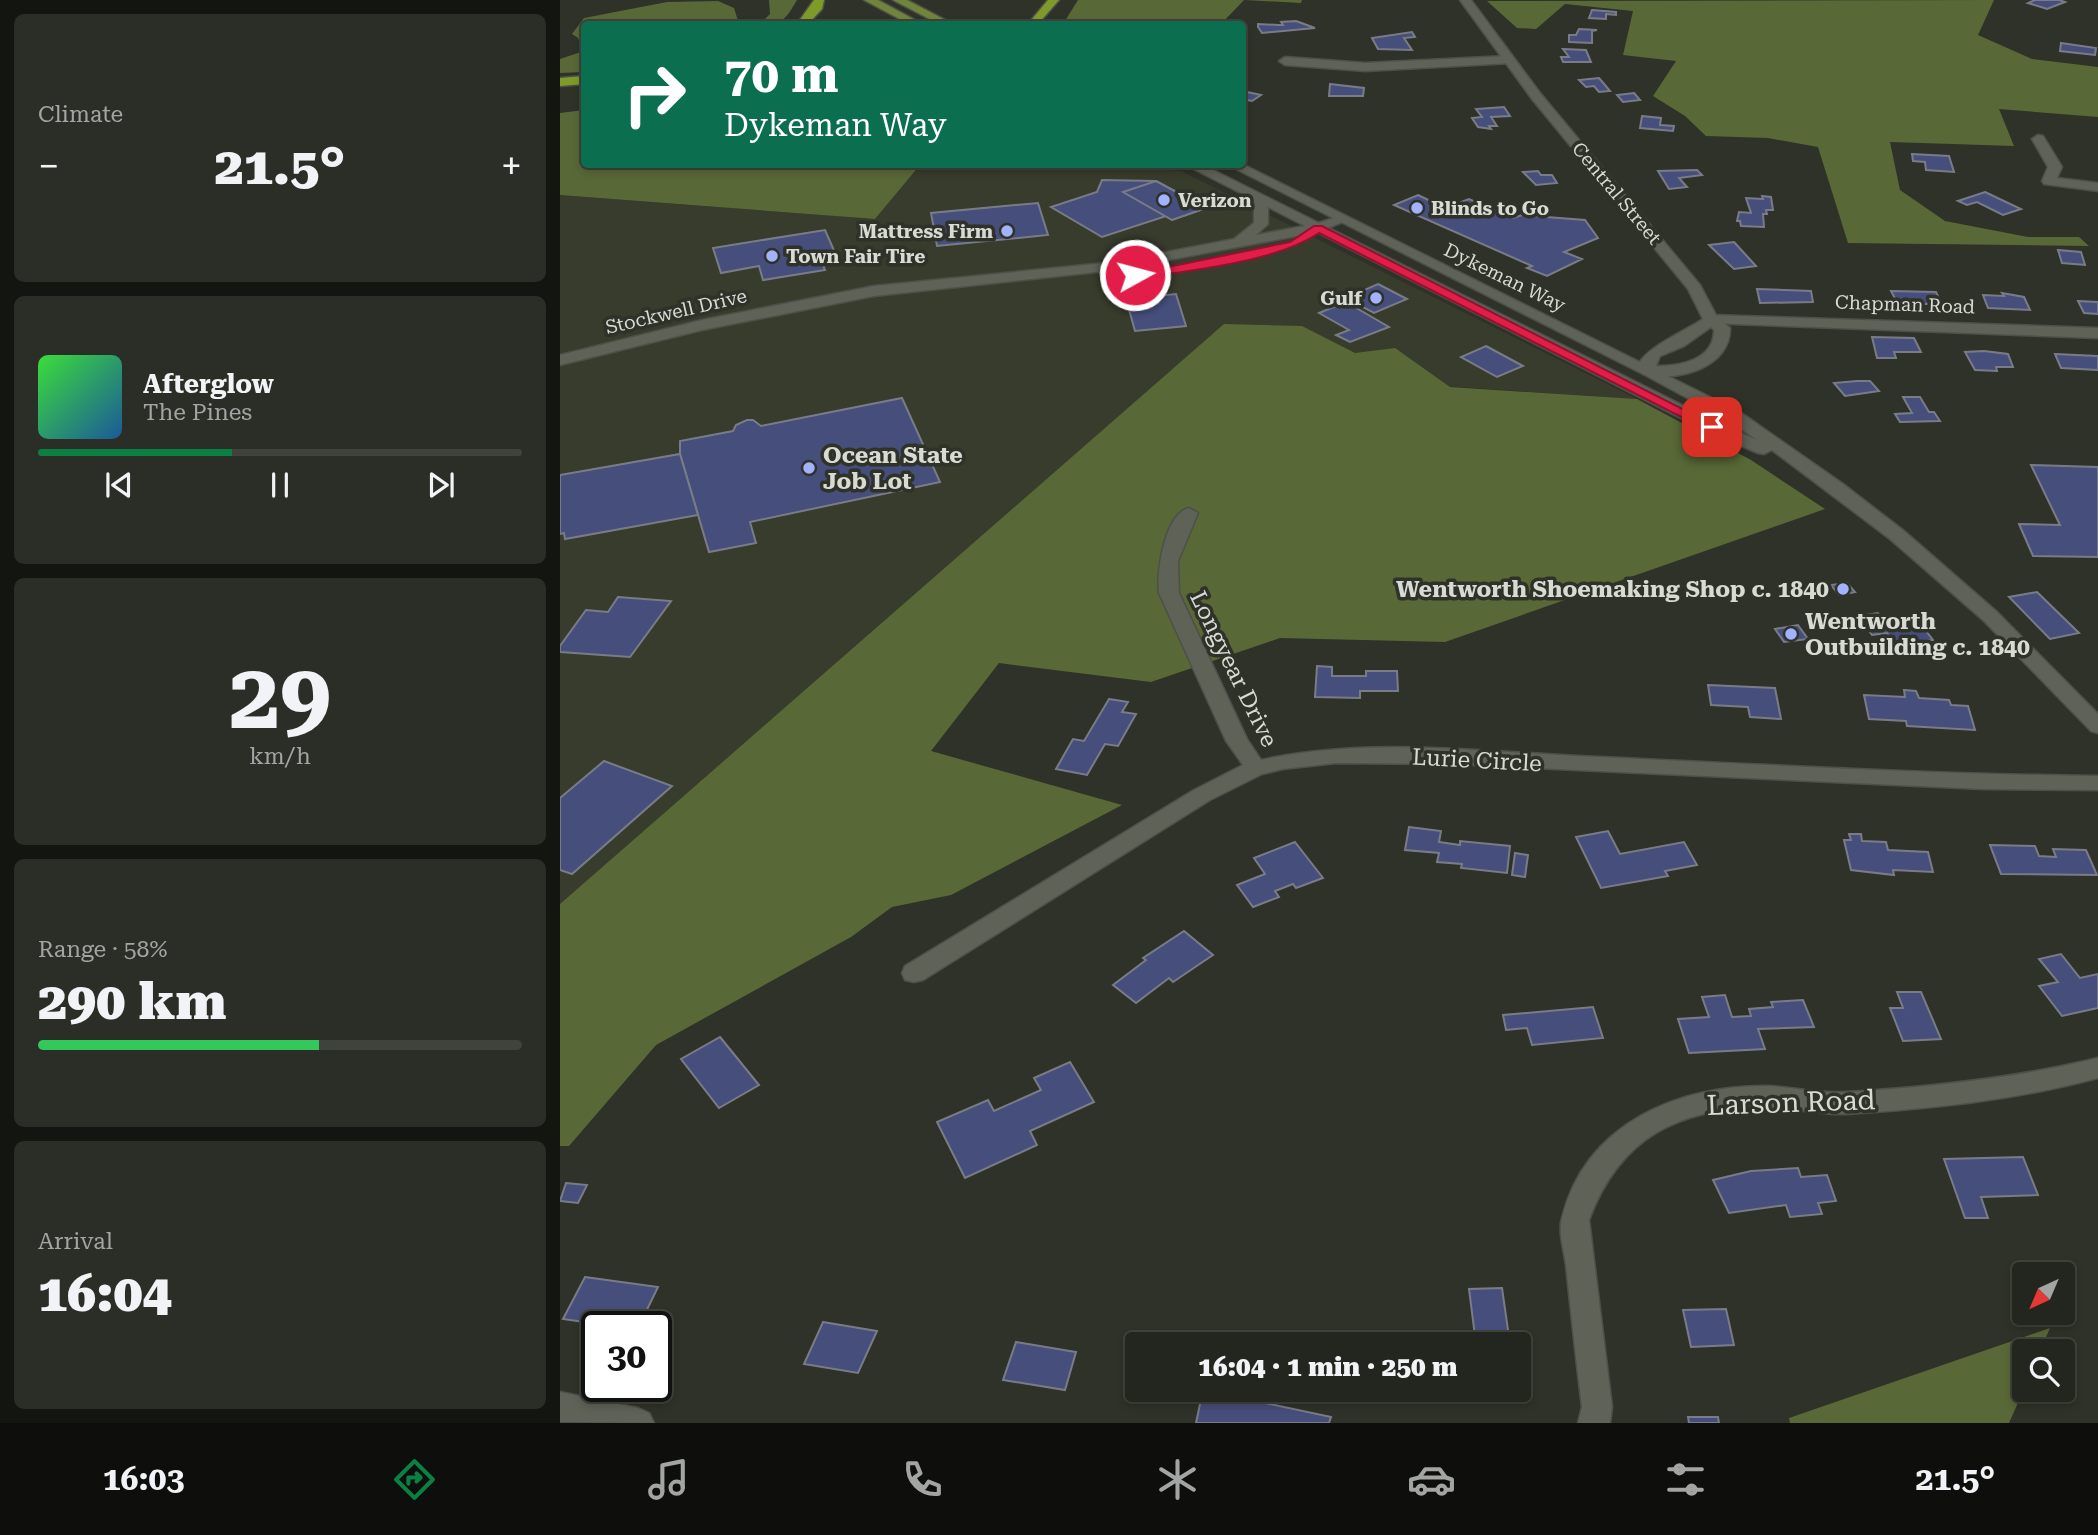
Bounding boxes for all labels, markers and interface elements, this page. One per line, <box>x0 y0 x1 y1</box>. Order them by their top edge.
text: 70 m <box>724 47 839 104</box>
icon: right <box>609 49 700 140</box>
text: Climate <box>38 101 123 128</box>
text: Dykeman Way <box>724 106 947 144</box>
text: 21.5° <box>215 136 345 197</box>
street label: Central Street <box>1567 137 1666 249</box>
text: − <box>38 144 59 188</box>
text: + <box>501 144 522 188</box>
place label: Verizon <box>1178 189 1252 212</box>
marker: Verizon <box>1156 192 1172 208</box>
place label: Blinds to Go <box>1431 197 1549 220</box>
marker: Blinds to Go <box>1409 200 1425 216</box>
place label: Mattress Firm <box>859 220 994 243</box>
marker: Mattress Firm <box>999 223 1015 239</box>
position arrow <box>1098 238 1172 312</box>
street label: Dykeman Way <box>1440 238 1570 317</box>
place label: Town Fair Tire <box>786 245 925 268</box>
marker: Town Fair Tire <box>764 248 780 264</box>
street label: Stockwell Drive <box>603 284 749 339</box>
place label: Gulf <box>1320 287 1363 310</box>
marker: Gulf <box>1368 290 1384 306</box>
street label: Chapman Road <box>1835 291 1975 318</box>
text: Afterglow <box>143 369 274 399</box>
pin <box>1682 397 1742 457</box>
text: The Pines <box>143 399 252 426</box>
icon: arrive <box>1693 408 1731 446</box>
place label: Ocean State Job Lot <box>823 442 963 495</box>
marker: Ocean State Job Lot <box>801 460 817 476</box>
icon: previous <box>100 466 138 504</box>
icon: pause <box>261 466 299 504</box>
icon: next <box>422 466 460 504</box>
place label: Wentworth Shoemaking Shop c. 1840 <box>1396 576 1829 603</box>
marker: Wentworth Shoemaking Shop c. 1840 <box>1835 581 1851 597</box>
street label: Longyear Drive <box>1184 587 1283 752</box>
place label: Wentworth Outbuilding c. 1840 <box>1805 608 2030 661</box>
marker: Wentworth Outbuilding c. 1840 <box>1783 626 1799 642</box>
text: 29 <box>229 644 331 750</box>
text: km/h <box>249 743 311 770</box>
street label: Lurie Circle <box>1412 744 1542 777</box>
text: Range · 58% <box>38 936 167 963</box>
text: 290 km <box>38 971 226 1032</box>
street label: Larson Road <box>1706 1083 1876 1122</box>
text: Arrival <box>38 1228 113 1255</box>
north arrow <box>2012 1262 2076 1325</box>
map controls <box>2012 1262 2075 1402</box>
text: 16:04 <box>38 1263 172 1324</box>
speed limit sign: 30 <box>581 1311 672 1402</box>
button: search <box>2012 1339 2075 1402</box>
text: 16:04 · 1 min · 250 m <box>1198 1352 1458 1382</box>
icon: directions <box>390 1455 439 1504</box>
icon: music <box>644 1455 693 1504</box>
icon: phone <box>898 1455 947 1504</box>
icon: climate <box>1153 1455 1202 1504</box>
icon: car <box>1407 1455 1456 1504</box>
icon: filters <box>1661 1455 1710 1504</box>
text: 16:03 <box>103 1460 184 1498</box>
text: 21.5° <box>1916 1460 1995 1498</box>

